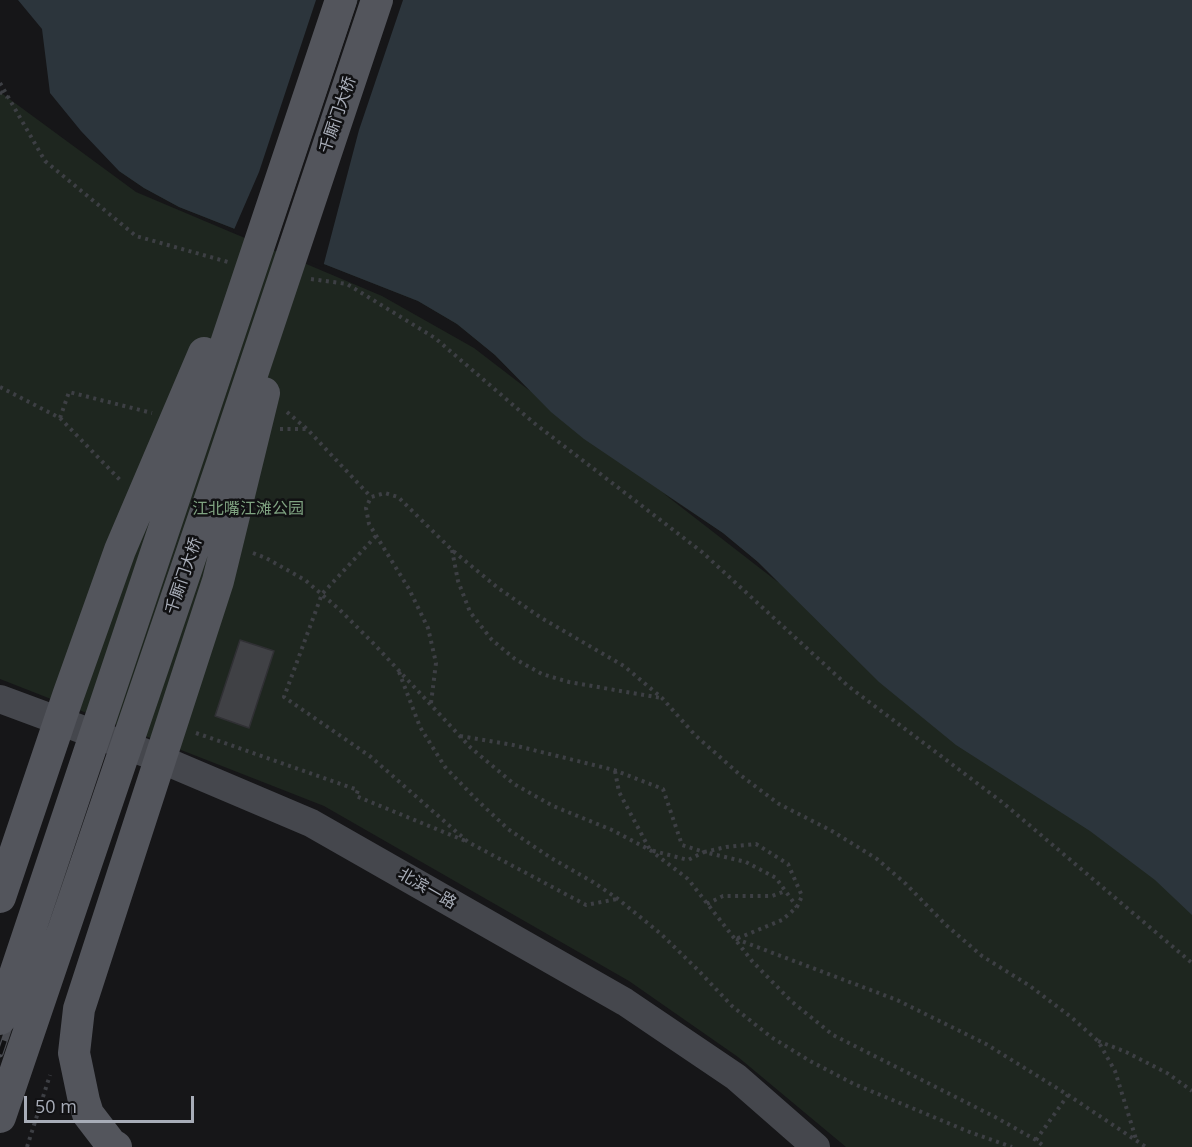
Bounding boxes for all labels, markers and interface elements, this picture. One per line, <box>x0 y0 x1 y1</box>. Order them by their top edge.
street label: 千厮门大桥 <box>316 74 360 156</box>
park label: 江北嘴江滩公园 <box>192 499 304 519</box>
street label: 千厮门大桥 <box>162 535 206 617</box>
street label: 北滨一路 <box>394 865 460 913</box>
scale bar <box>27 1084 196 1122</box>
text: 50 m <box>35 1094 77 1118</box>

